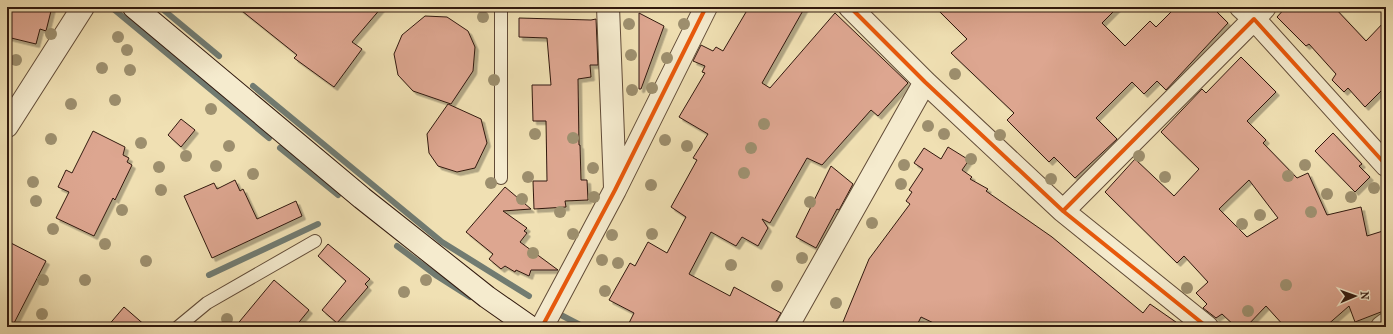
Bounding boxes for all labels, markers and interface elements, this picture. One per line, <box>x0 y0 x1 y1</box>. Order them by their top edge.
north arrow <box>1335 276 1375 316</box>
text: N <box>1358 291 1371 301</box>

